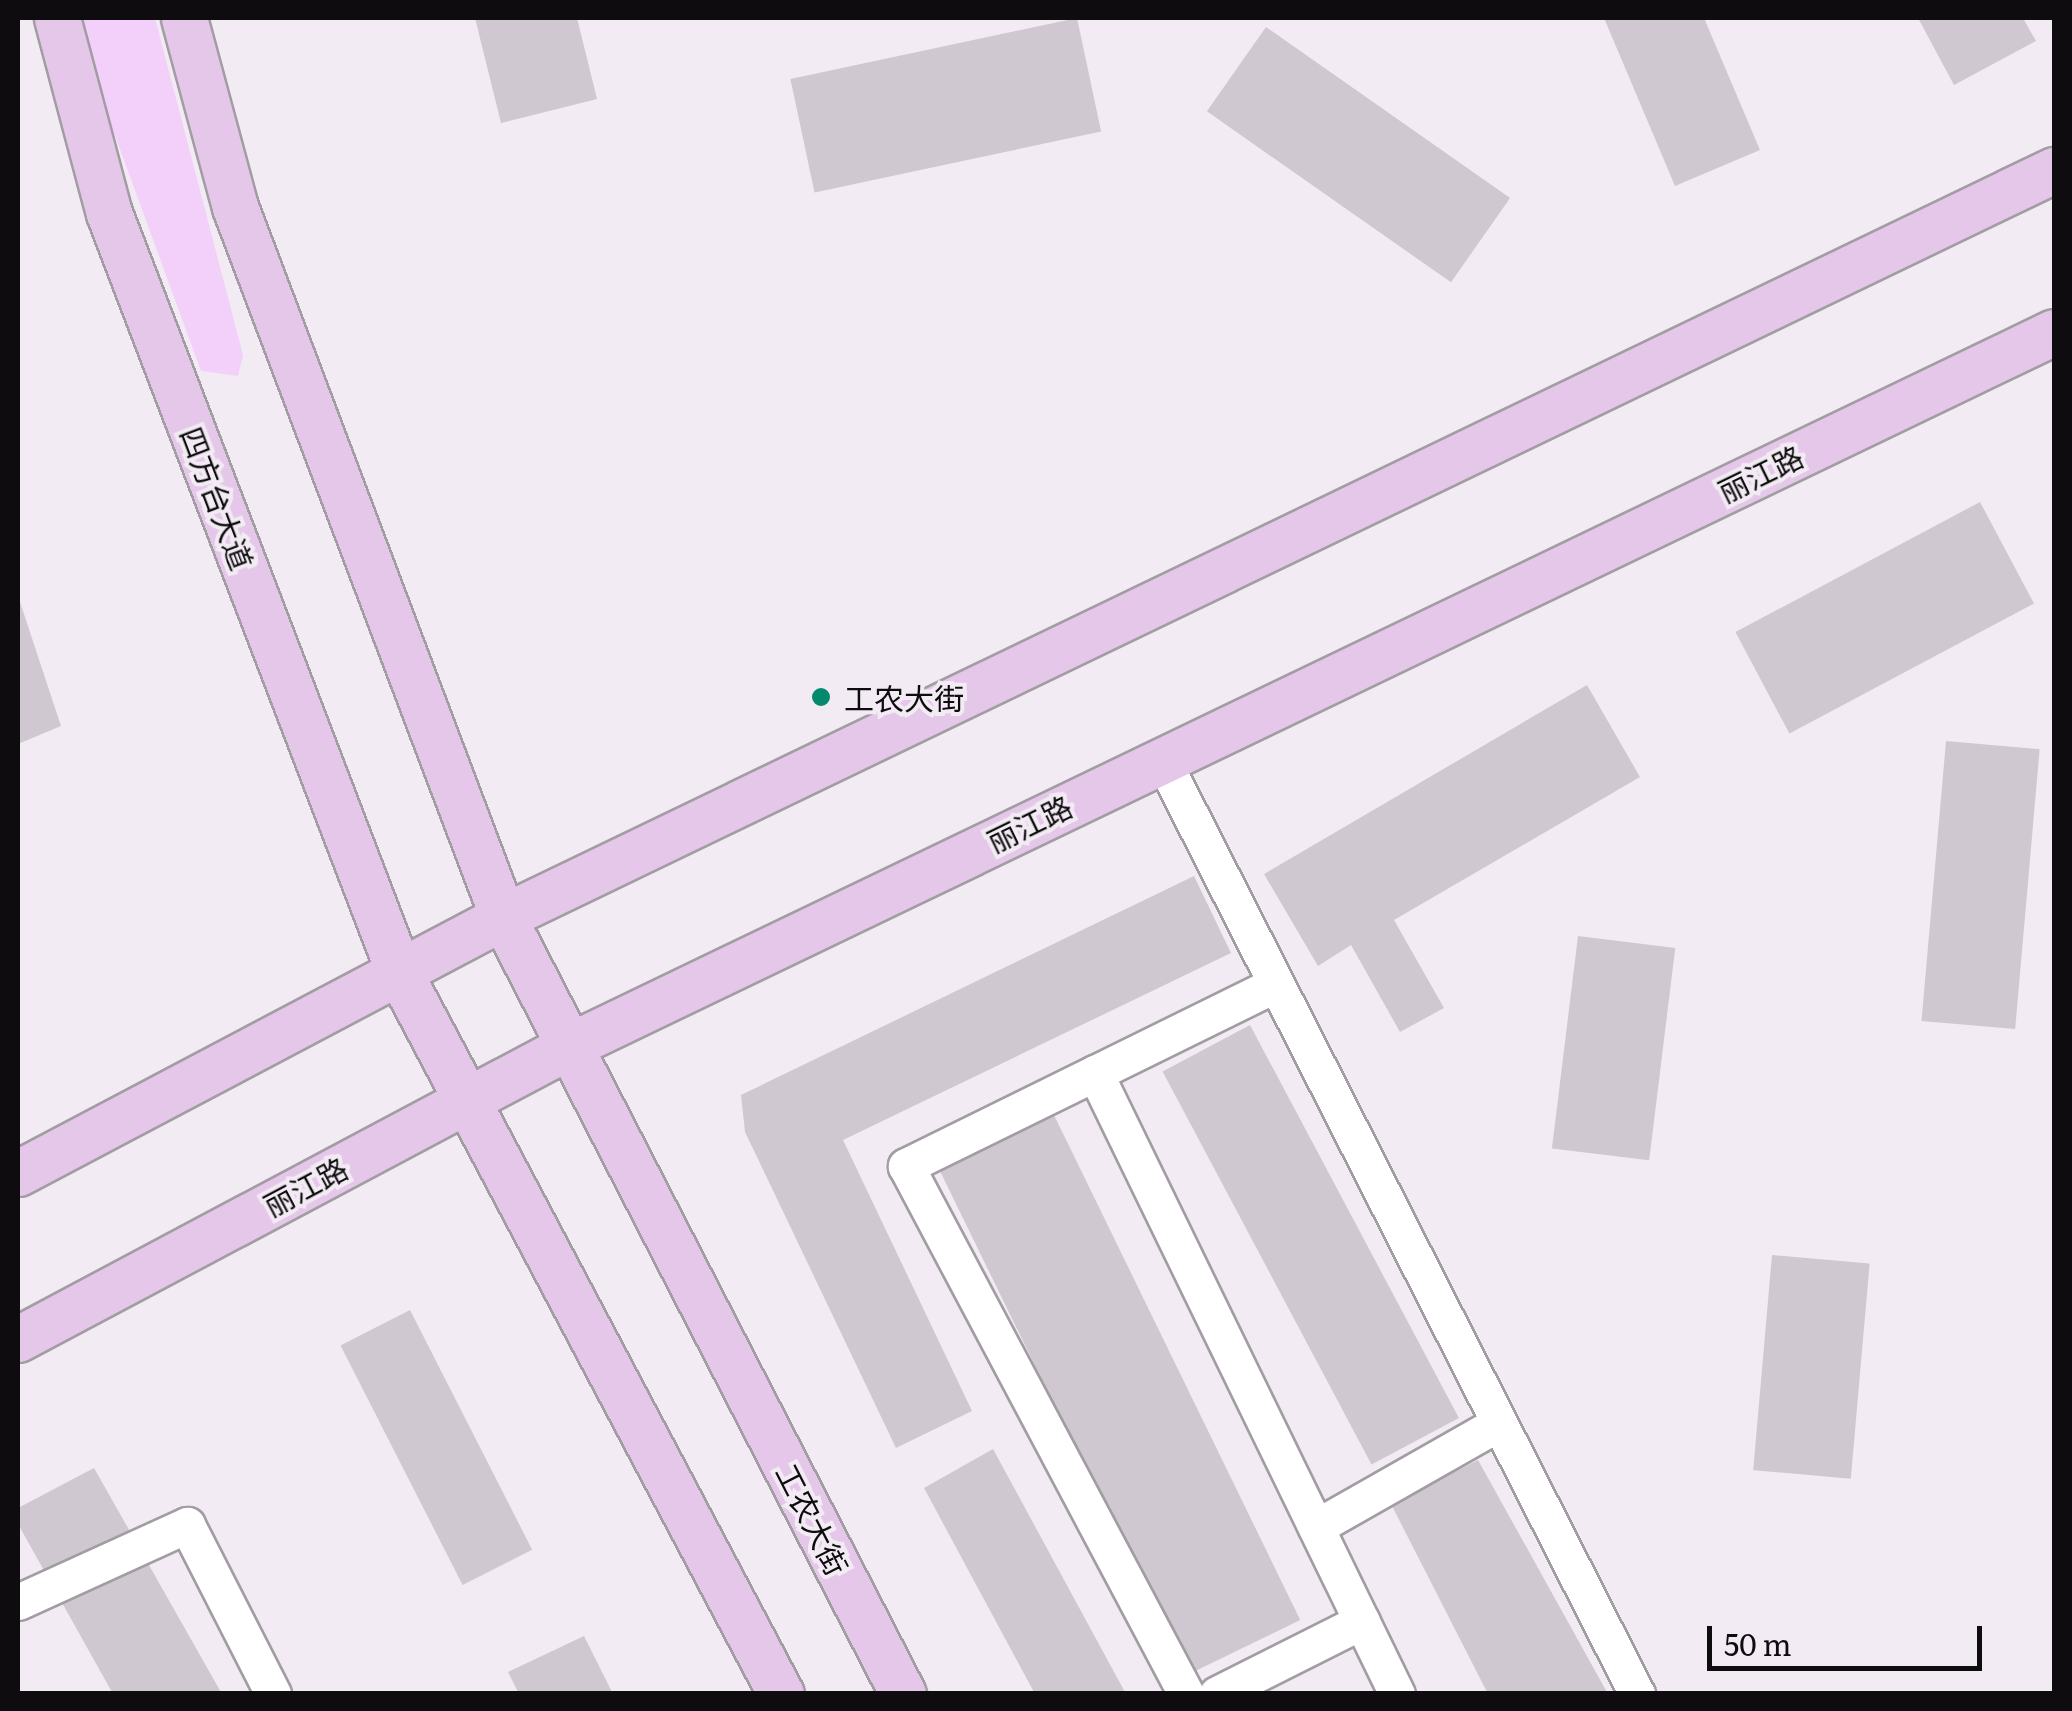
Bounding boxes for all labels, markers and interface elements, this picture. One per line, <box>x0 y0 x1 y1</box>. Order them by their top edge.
street label: 四方台大道 <box>174 422 262 574</box>
street label: 丽江路 <box>1712 437 1808 509</box>
place label: 工农大街 <box>844 679 964 715</box>
marker: 工农大街 <box>808 684 834 710</box>
street label: 丽江路 <box>981 787 1077 859</box>
street label: 丽江路 <box>257 1149 353 1223</box>
street label: 工农大街 <box>770 1457 856 1581</box>
scale bar <box>1712 1606 1987 1668</box>
text: 50 m <box>1724 1621 1792 1665</box>

